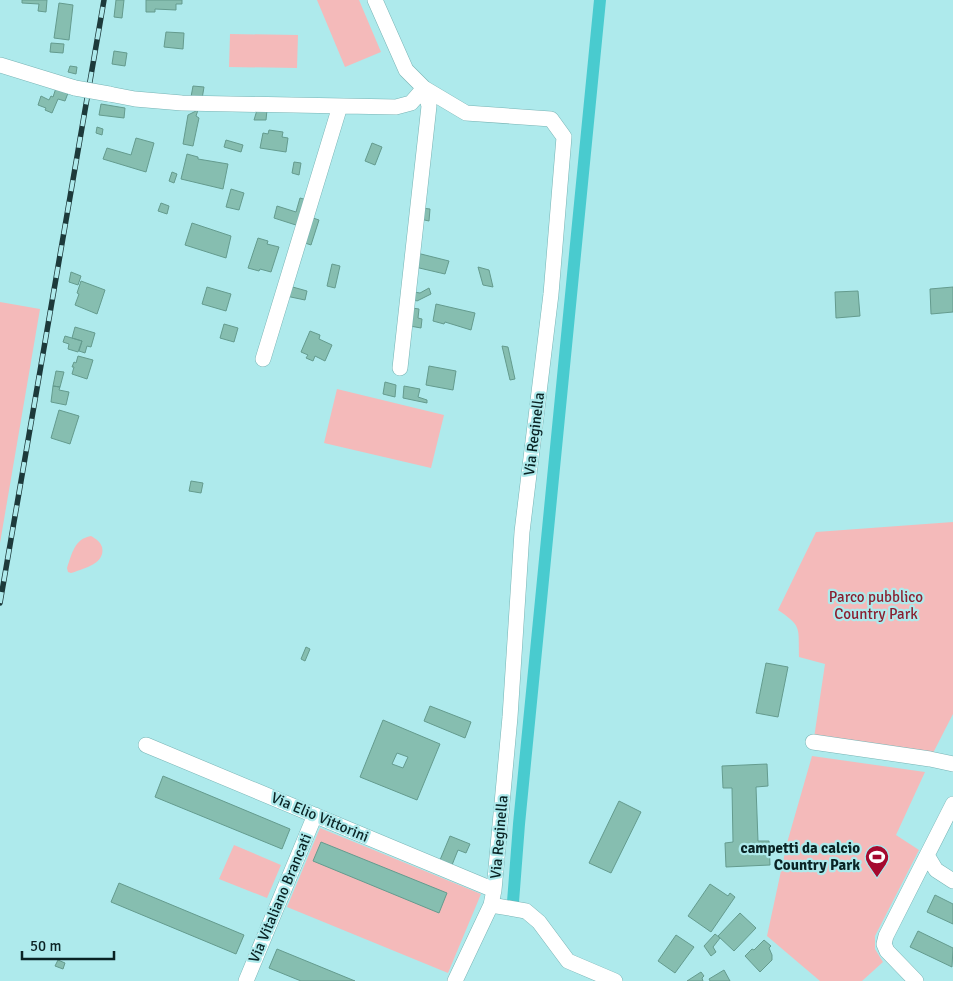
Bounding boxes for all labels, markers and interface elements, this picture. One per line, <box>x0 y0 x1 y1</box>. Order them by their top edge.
street label: Via Reginella <box>520 391 548 477</box>
park label: Parco pubblico Country Park <box>829 588 923 623</box>
street label: Via Elio Vittorini <box>268 788 372 846</box>
street label: Via Reginella <box>486 794 512 880</box>
street label: Via Vitaliano Brancati <box>245 831 315 965</box>
place label: campetti da calcio Country Park <box>741 839 860 874</box>
sports icon: campetti da calcio Country Park <box>864 844 890 878</box>
scale bar <box>22 928 115 960</box>
text: 50 m <box>30 937 61 955</box>

